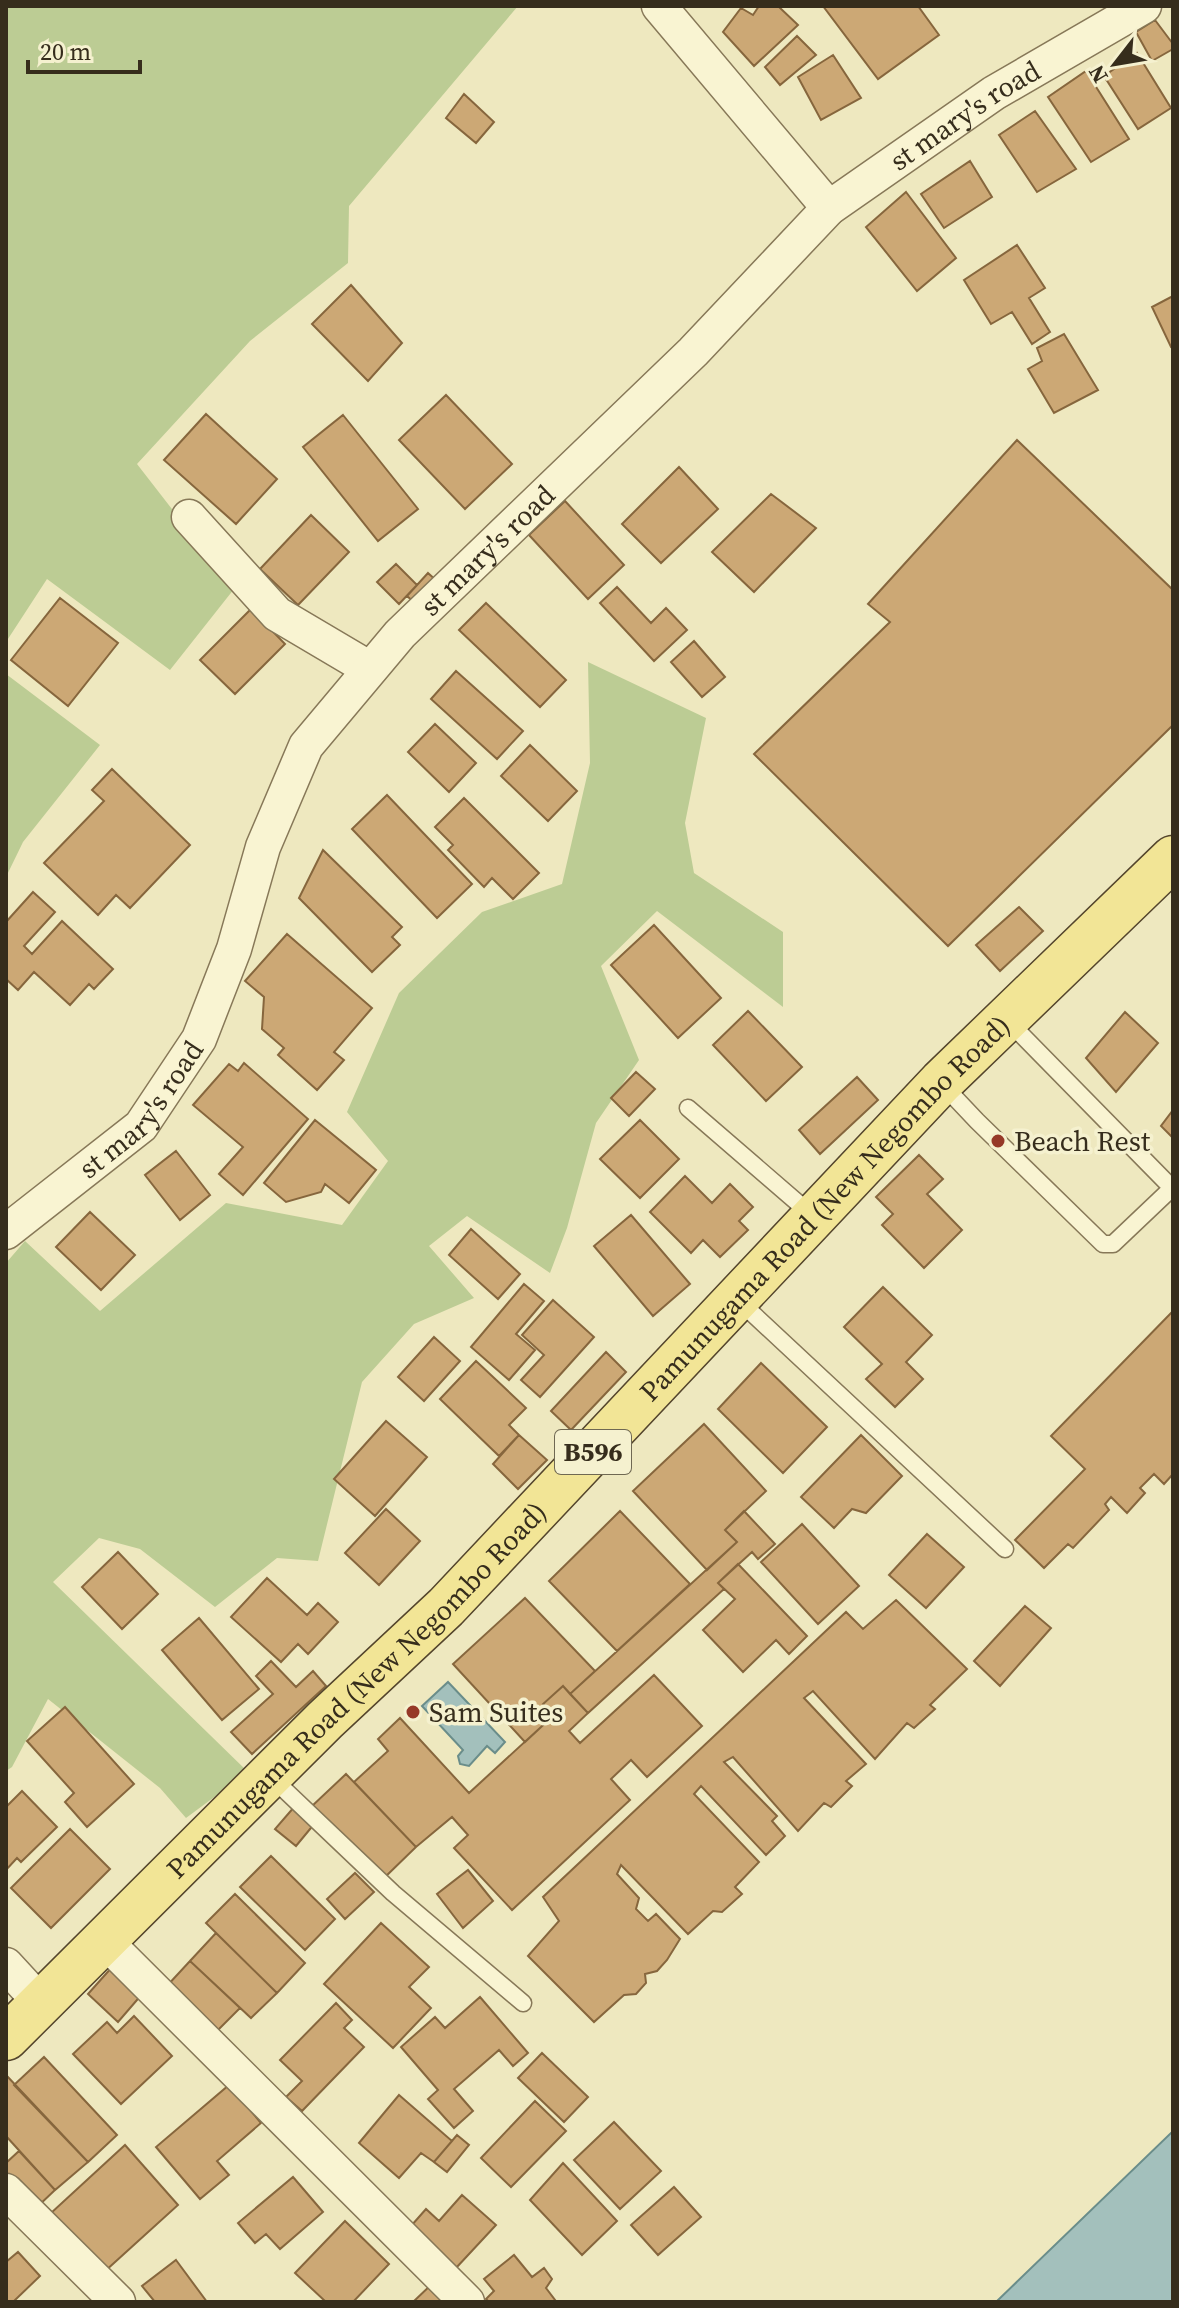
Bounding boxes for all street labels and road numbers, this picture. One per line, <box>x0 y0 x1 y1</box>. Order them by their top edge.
street label: st mary's road <box>882 51 1047 179</box>
street label: st mary's road <box>412 476 563 624</box>
street label: Pamunugama Road (New Negombo Road) <box>631 1006 1018 1409</box>
street label: st mary's road <box>71 1033 212 1187</box>
road number: B596 <box>555 1430 631 1474</box>
street label: Pamunugama Road (New Negombo Road) <box>158 1493 555 1887</box>

